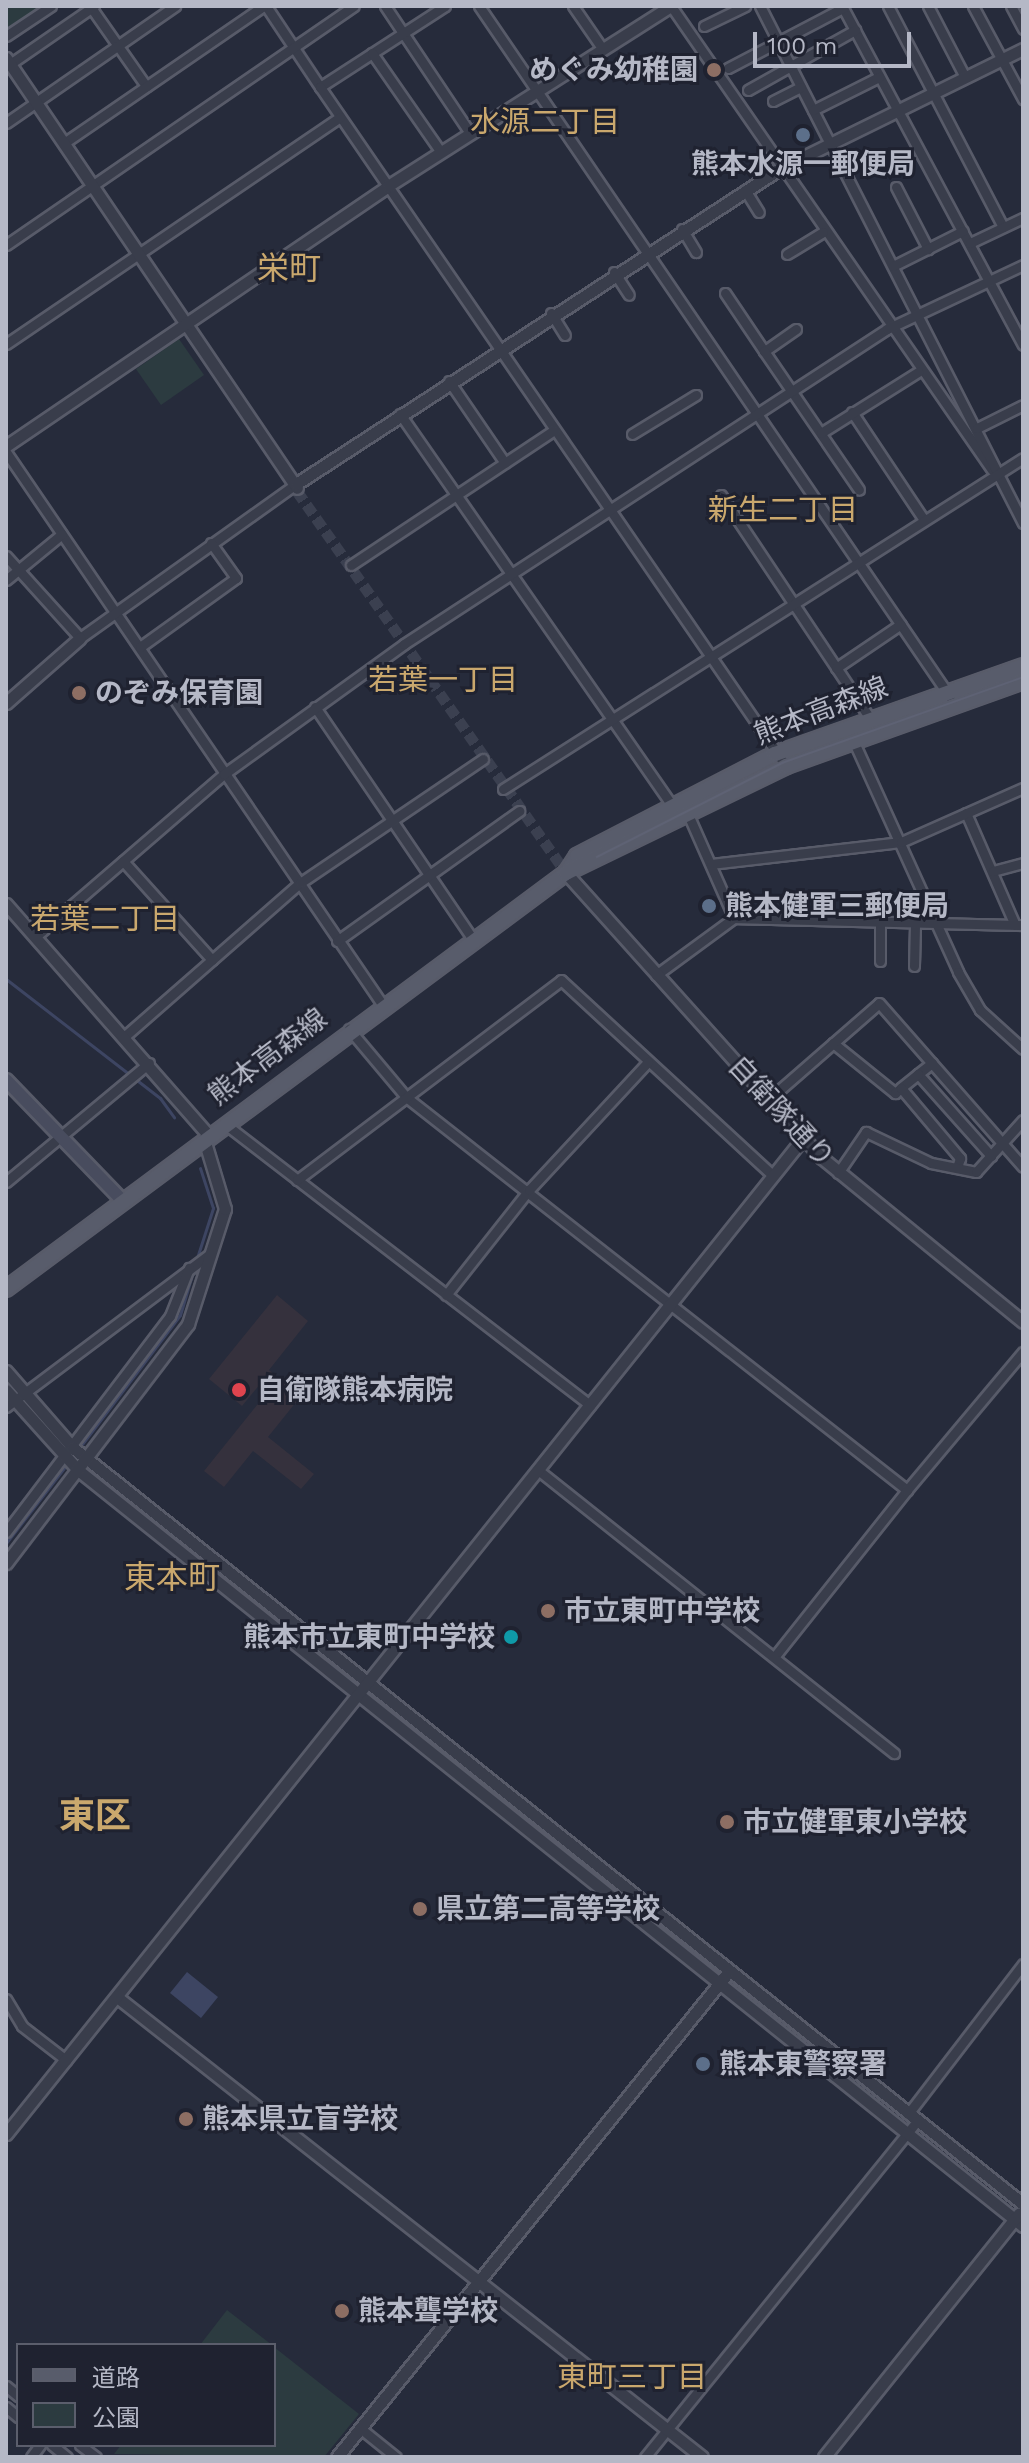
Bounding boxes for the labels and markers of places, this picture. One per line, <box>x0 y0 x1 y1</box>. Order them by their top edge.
place label: めぐみ幼稚園 <box>530 53 698 87</box>
marker: めぐみ幼稚園 <box>705 61 723 79</box>
marker: 熊本水源一郵便局 <box>794 126 812 144</box>
place label: 熊本水源一郵便局 <box>691 147 915 181</box>
place label: のぞみ保育園 <box>95 676 263 710</box>
marker: のぞみ保育園 <box>70 684 88 702</box>
place label: 熊本健軍三郵便局 <box>725 889 949 923</box>
marker: 熊本健軍三郵便局 <box>700 897 718 915</box>
place label: 自衛隊熊本病院 <box>257 1373 453 1407</box>
marker: 自衛隊熊本病院 <box>228 1379 250 1401</box>
place label: 市立東町中学校 <box>564 1594 760 1628</box>
marker: 市立東町中学校 <box>539 1602 557 1620</box>
place label: 熊本市立東町中学校 <box>243 1620 495 1654</box>
marker: 熊本市立東町中学校 <box>502 1628 520 1646</box>
place label: 市立健軍東小学校 <box>743 1805 967 1839</box>
marker: 市立健軍東小学校 <box>718 1813 736 1831</box>
place label: 県立第二高等学校 <box>436 1892 660 1926</box>
marker: 県立第二高等学校 <box>411 1900 429 1918</box>
place label: 熊本東警察署 <box>719 2047 887 2081</box>
marker: 熊本東警察署 <box>694 2055 712 2073</box>
place label: 熊本県立盲学校 <box>202 2102 398 2136</box>
marker: 熊本県立盲学校 <box>177 2110 195 2128</box>
place label: 熊本聾学校 <box>358 2294 498 2328</box>
marker: 熊本聾学校 <box>333 2302 351 2320</box>

